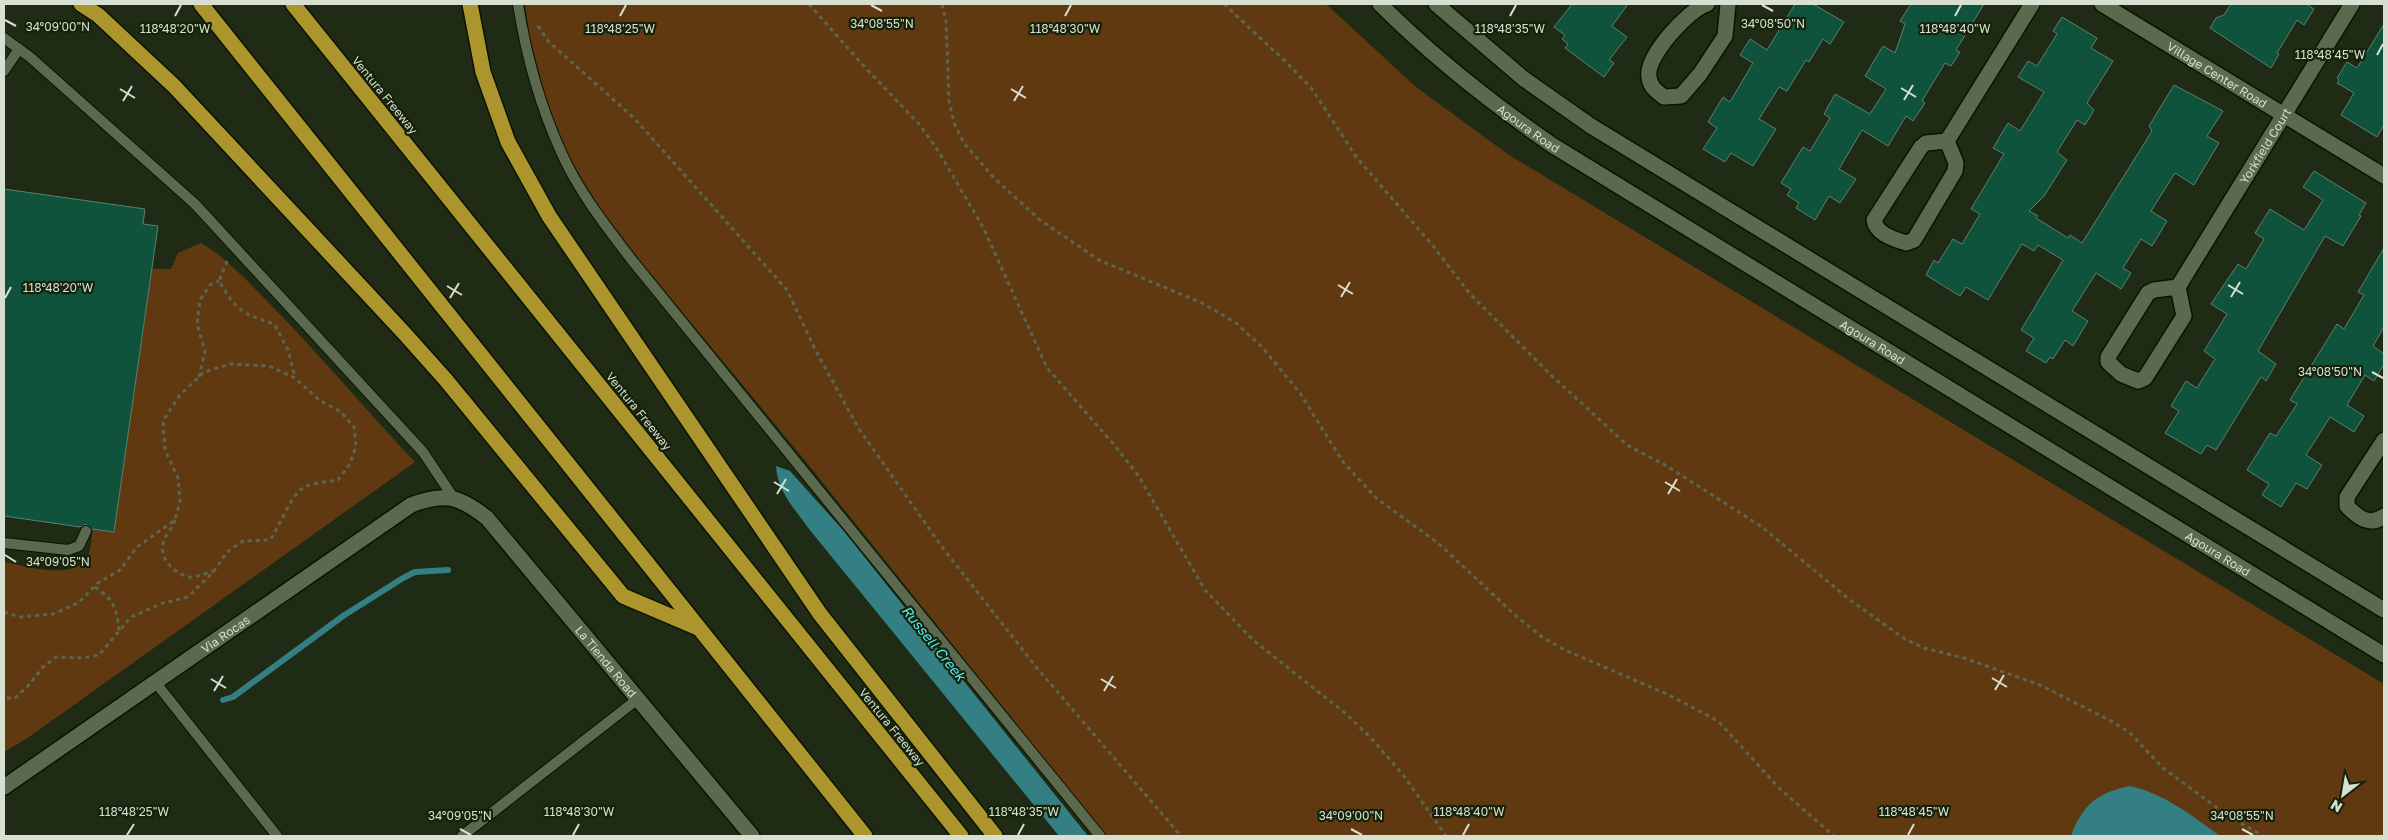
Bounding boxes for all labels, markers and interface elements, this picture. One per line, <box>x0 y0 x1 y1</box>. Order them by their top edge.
text: 34°08'55"N <box>850 16 914 31</box>
text: 34°08'50"N <box>1741 16 1805 31</box>
text: 34°09'00"N <box>26 19 90 34</box>
text: 118°48'20"W <box>140 21 211 36</box>
text: 118°48'25"W <box>585 21 656 36</box>
text: 118°48'30"W <box>1030 21 1101 36</box>
text: 118°48'35"W <box>1475 21 1546 36</box>
text: 118°48'40"W <box>1919 21 1991 36</box>
street label: Village Center Road <box>2165 38 2270 110</box>
text: 118°48'45"W <box>2295 47 2366 62</box>
street label: Ventura Freeway <box>349 53 421 137</box>
street label: Agoura Road <box>1494 101 1563 156</box>
street label: Yorkfield Court <box>2236 105 2294 186</box>
text: 118°48'20"W <box>23 280 94 295</box>
street label: Agoura Road <box>1838 316 1908 367</box>
text: 34°08'50"N <box>2298 364 2362 379</box>
street label: Ventura Freeway <box>603 369 675 453</box>
street label: Agoura Road <box>2183 528 2253 579</box>
text: 34°09'05"N <box>26 554 90 569</box>
water label: Russell Creek <box>898 602 971 686</box>
street label: Via Rocas <box>198 612 252 656</box>
street label: La Tienda Road <box>572 622 640 700</box>
street label: Ventura Freeway <box>856 685 928 769</box>
north arrow <box>2318 770 2368 820</box>
text: N <box>2327 797 2345 817</box>
text: 118°48'25"W <box>99 804 170 819</box>
text: 118°48'30"W <box>544 804 615 819</box>
text: 118°48'35"W <box>989 804 1060 819</box>
text: 118°48'40"W <box>1433 804 1505 819</box>
text: 118°48'45"W <box>1879 804 1950 819</box>
text: 34°09'05"N <box>428 808 492 823</box>
text: 34°09'00"N <box>1319 808 1383 823</box>
text: 34°08'55"N <box>2210 808 2274 823</box>

